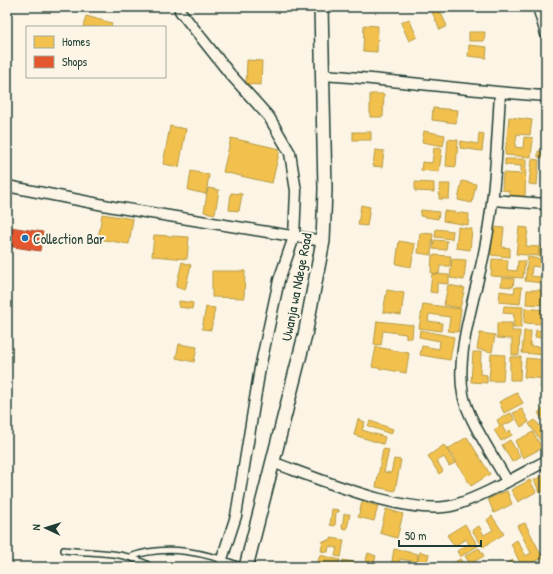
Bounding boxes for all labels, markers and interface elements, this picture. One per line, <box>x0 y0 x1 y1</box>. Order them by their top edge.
legend <box>26 26 166 78</box>
text: Homes <box>62 33 90 50</box>
text: Shops <box>62 53 88 70</box>
place label: Collection Bar <box>33 229 105 248</box>
street label: Uwanja wa Ndege Road <box>276 231 317 343</box>
marker: Collection Bar <box>20 233 30 243</box>
north arrow <box>26 508 66 548</box>
scale bar <box>399 522 481 548</box>
text: N <box>29 524 43 531</box>
text: 50 m <box>405 527 426 544</box>

